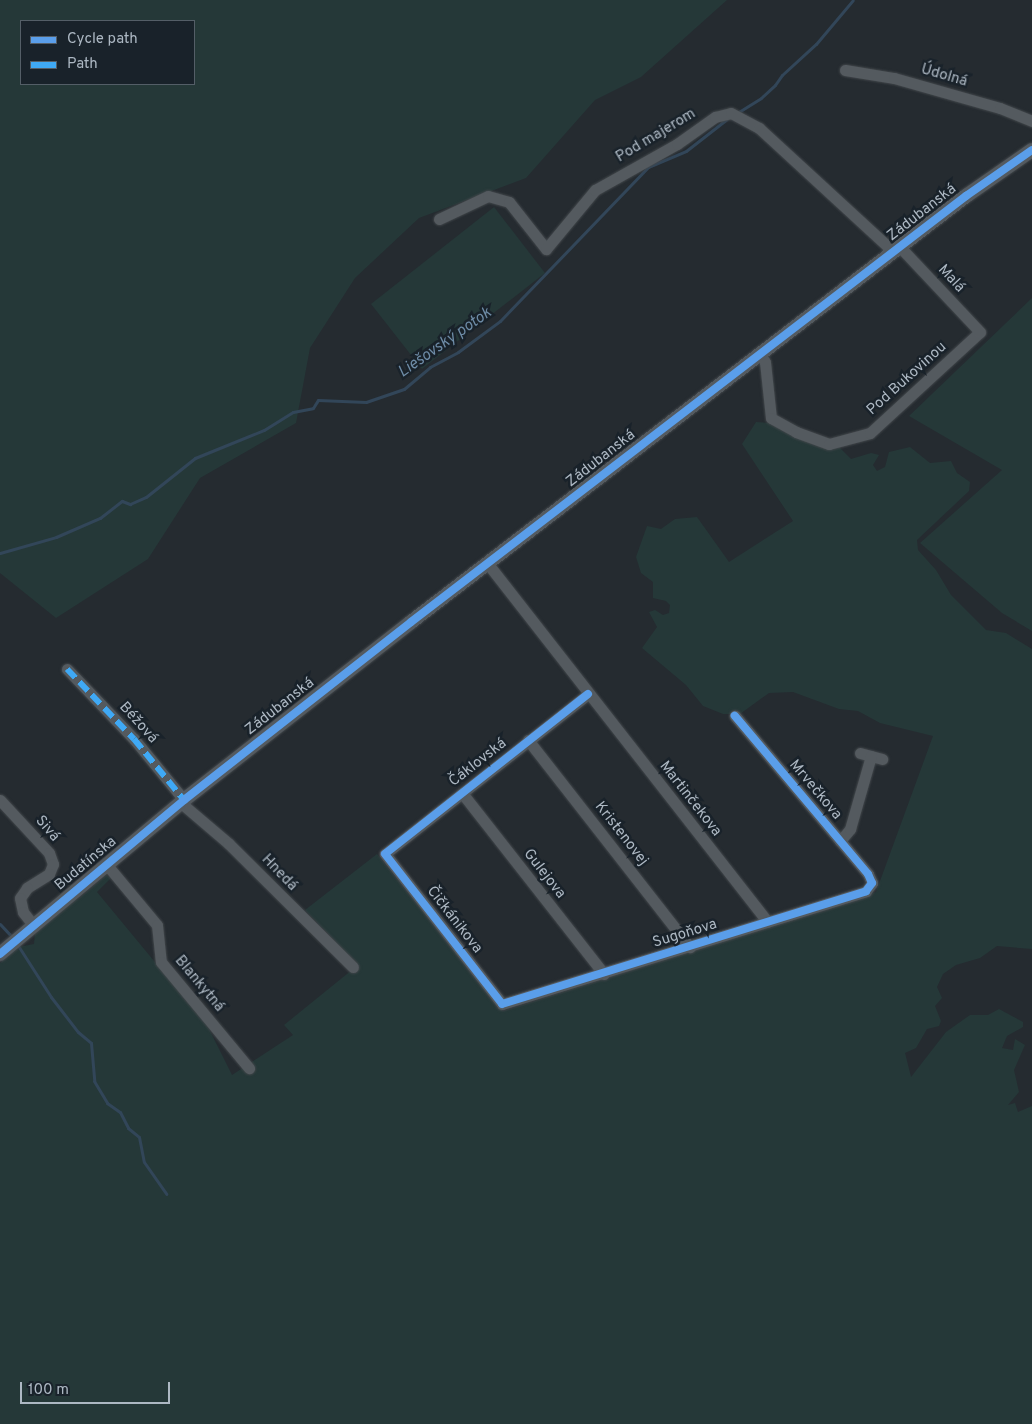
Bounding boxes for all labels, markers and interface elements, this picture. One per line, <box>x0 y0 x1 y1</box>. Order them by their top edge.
legend <box>20 20 195 85</box>
text: Cycle path <box>67 30 138 49</box>
text: Path <box>67 55 98 74</box>
street label: Údolná <box>919 61 969 91</box>
street label: Pod majerom <box>613 105 699 167</box>
street label: Zádubanská <box>884 180 960 246</box>
street label: Malá <box>934 261 968 297</box>
water label: Liešovský potok <box>395 304 495 382</box>
street label: Pod Bukovinou <box>863 338 951 420</box>
street label: Zádubanská <box>563 426 639 492</box>
street label: Zádubanská <box>242 674 318 740</box>
street label: Béžová <box>115 699 161 747</box>
street label: Čáklovská <box>446 735 510 791</box>
street label: Mrvečkova <box>785 756 845 824</box>
street label: Martinčekova <box>655 758 725 840</box>
street label: Kristenovej <box>590 798 652 870</box>
street label: Sivá <box>31 812 63 846</box>
street label: Budatínska <box>52 833 120 895</box>
street label: Gulejova <box>519 846 569 902</box>
street label: Hnedá <box>257 851 301 895</box>
street label: Čičkánikova <box>422 883 486 957</box>
street label: Sugoňova <box>651 916 719 952</box>
street label: Blankytná <box>170 952 228 1016</box>
scale bar <box>22 1372 172 1404</box>
text: 100 m <box>28 1381 69 1400</box>

